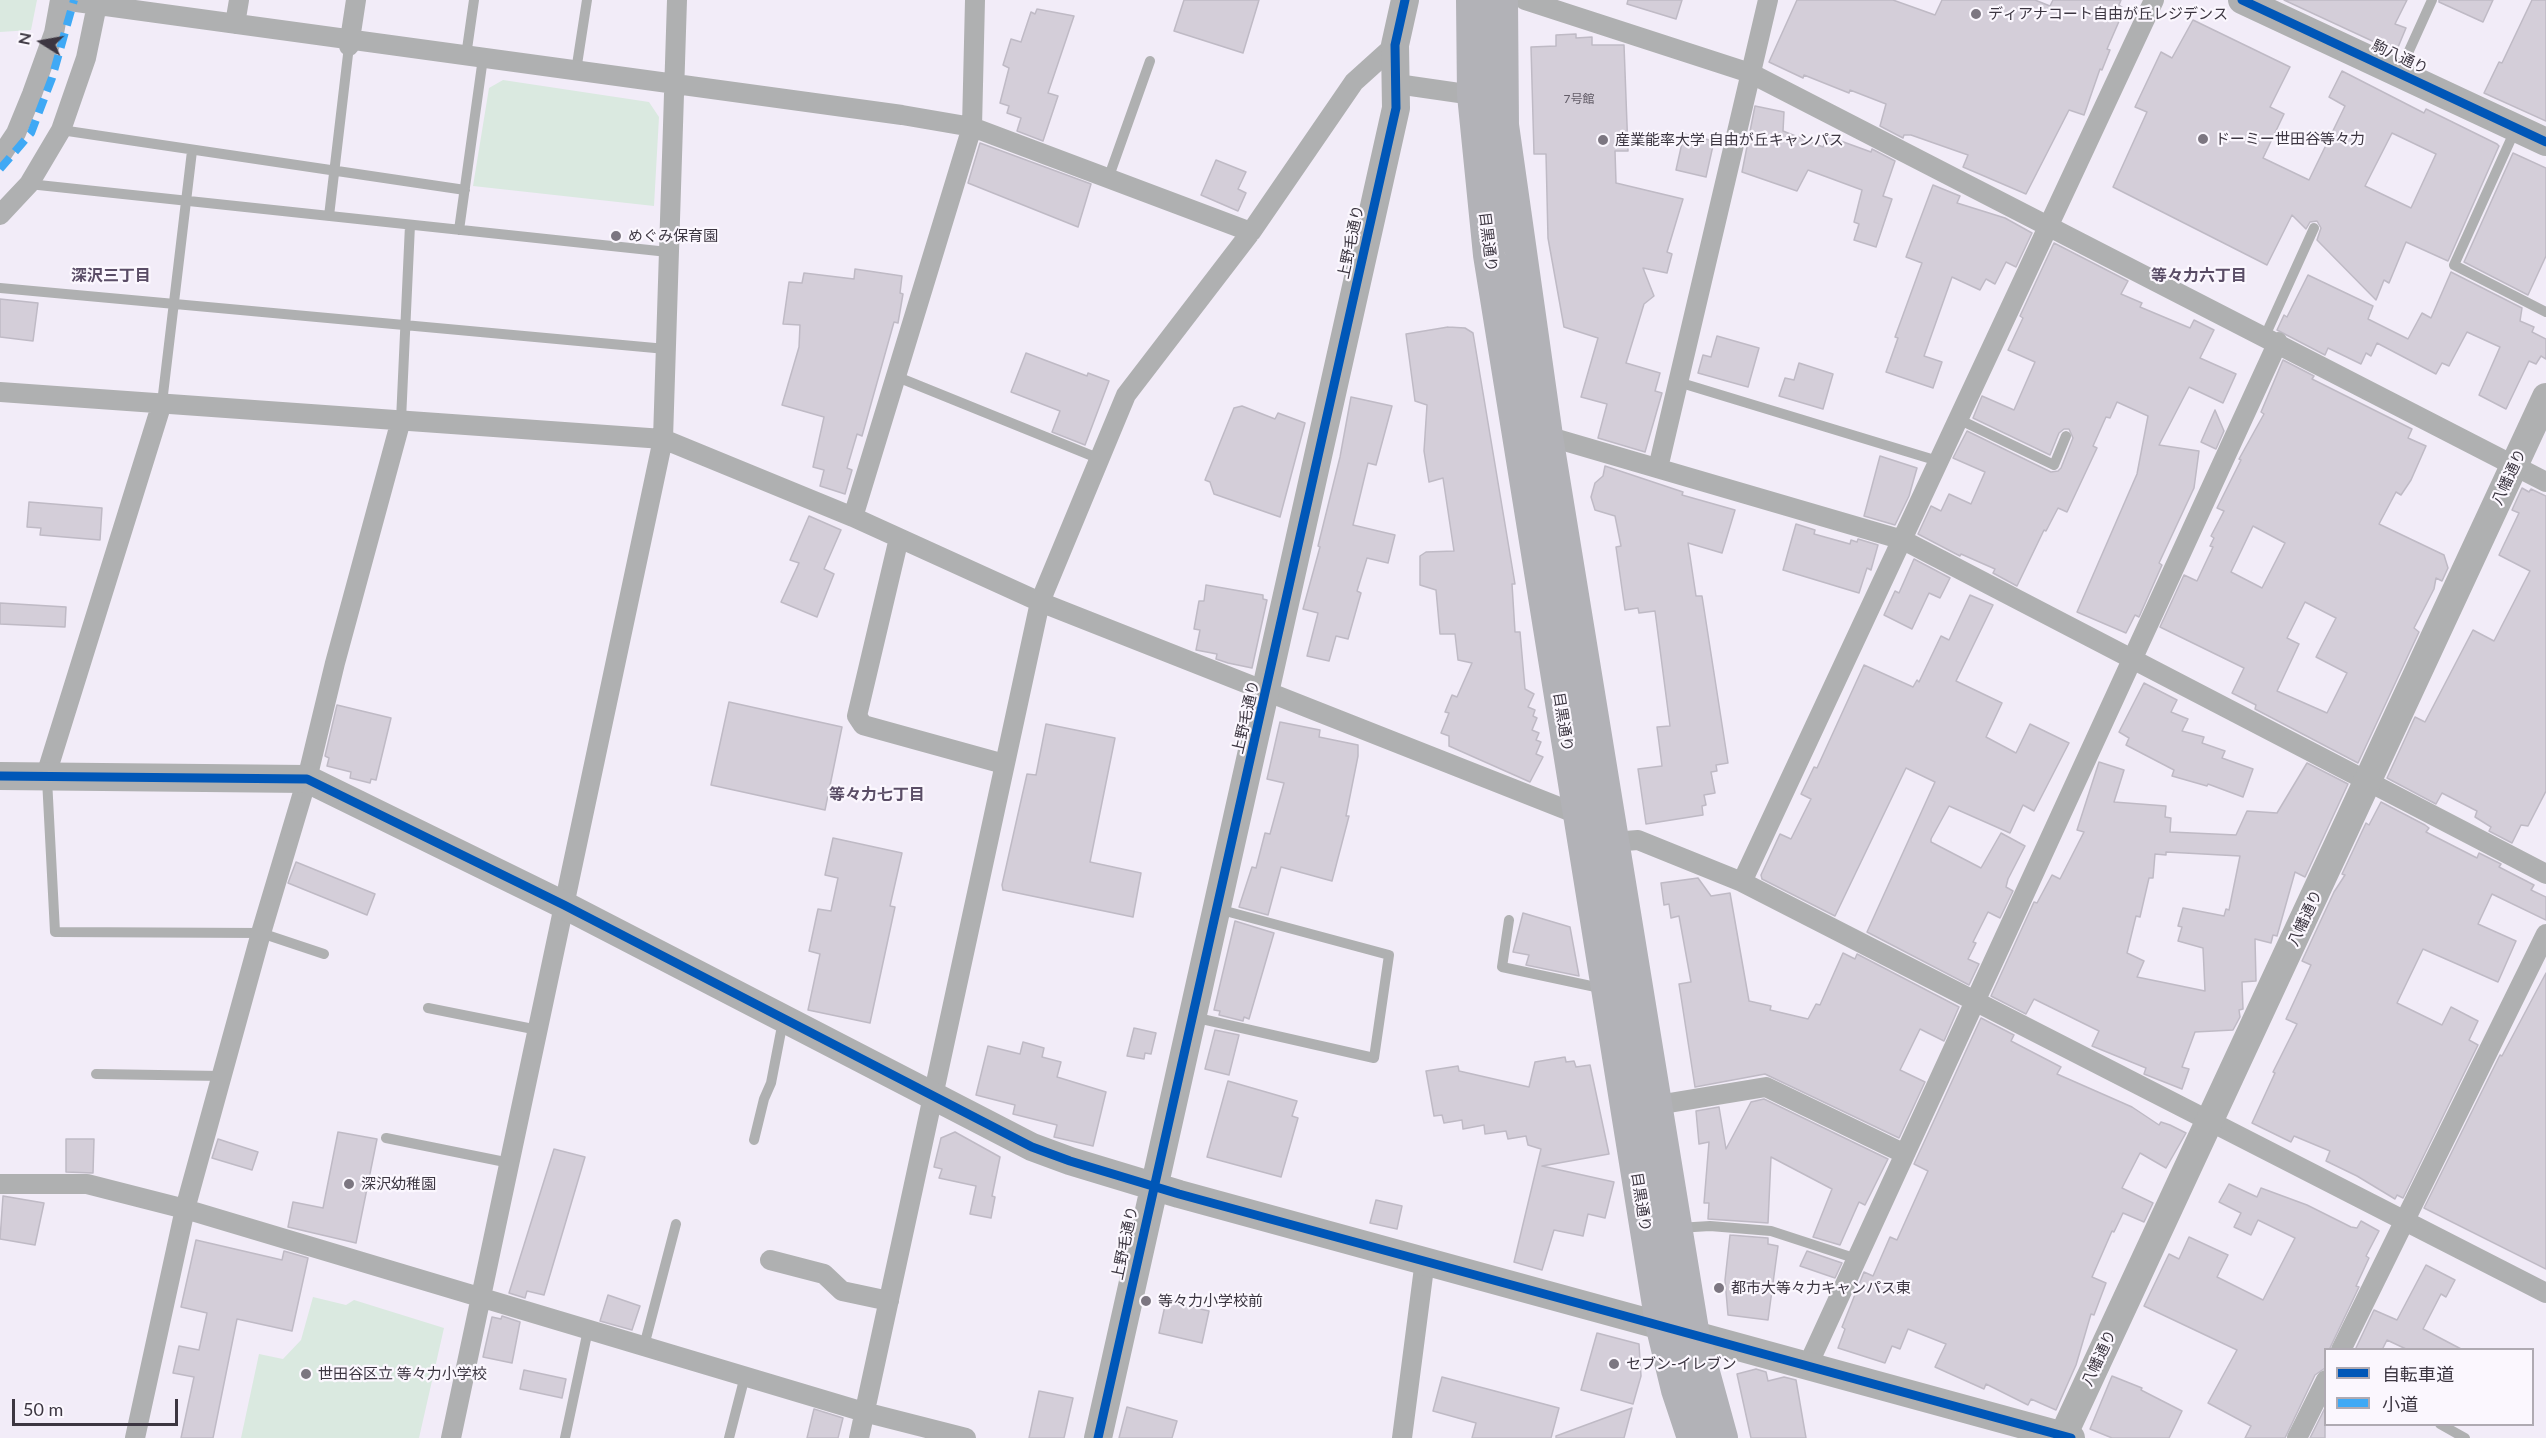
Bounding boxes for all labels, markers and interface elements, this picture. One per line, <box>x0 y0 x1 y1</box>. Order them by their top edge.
place label: ディアナコート自由が丘レジデンス <box>1988 5 2228 23</box>
marker: ディアナコート自由が丘レジデンス <box>1969 7 1983 21</box>
north arrow <box>12 12 72 72</box>
text: N <box>13 31 34 46</box>
street label: 駒八通り <box>2369 36 2431 78</box>
house number: 7号館 <box>1564 92 1594 106</box>
place label: ドーミー世田谷等々力 <box>2215 130 2365 148</box>
place label: 産業能率大学 自由が丘キャンパス <box>1615 131 1844 149</box>
marker: ドーミー世田谷等々力 <box>2196 132 2210 146</box>
marker: 産業能率大学 自由が丘キャンパス <box>1596 133 1610 147</box>
street label: 上野毛通り <box>1334 203 1368 281</box>
street label: 目黒通り <box>1475 211 1501 273</box>
place label: めぐみ保育園 <box>628 227 718 245</box>
marker: めぐみ保育園 <box>609 229 623 243</box>
district label: 深沢三丁目 <box>71 266 151 286</box>
district label: 等々力六丁目 <box>2151 266 2247 286</box>
street label: 八幡通り <box>2488 446 2530 508</box>
street label: 上野毛通り <box>1229 678 1263 756</box>
street label: 目黒通り <box>1549 691 1577 753</box>
district label: 等々力七丁目 <box>829 785 925 805</box>
street label: 八幡通り <box>2284 887 2326 949</box>
street label: 目黒通り <box>1627 1171 1655 1233</box>
place label: 深沢幼稚園 <box>361 1175 436 1193</box>
marker: 深沢幼稚園 <box>342 1177 356 1191</box>
street label: 上野毛通り <box>1108 1204 1142 1282</box>
place label: 都市大等々力キャンパス東 <box>1731 1279 1911 1297</box>
marker: 都市大等々力キャンパス東 <box>1712 1281 1726 1295</box>
place label: 等々力小学校前 <box>1158 1292 1263 1310</box>
marker: 等々力小学校前 <box>1139 1294 1153 1308</box>
street label: 八幡通り <box>2078 1327 2120 1389</box>
legend <box>2324 1348 2534 1426</box>
place label: セブン-イレブン <box>1626 1355 1737 1373</box>
marker: セブン-イレブン <box>1607 1357 1621 1371</box>
text: 自転車道 <box>2382 1363 2454 1385</box>
place label: 世田谷区立 等々力小学校 <box>318 1365 487 1383</box>
marker: 世田谷区立 等々力小学校 <box>299 1367 313 1381</box>
scale bar <box>15 1387 182 1425</box>
text: 小道 <box>2382 1393 2418 1415</box>
text: 50 m <box>23 1398 63 1420</box>

